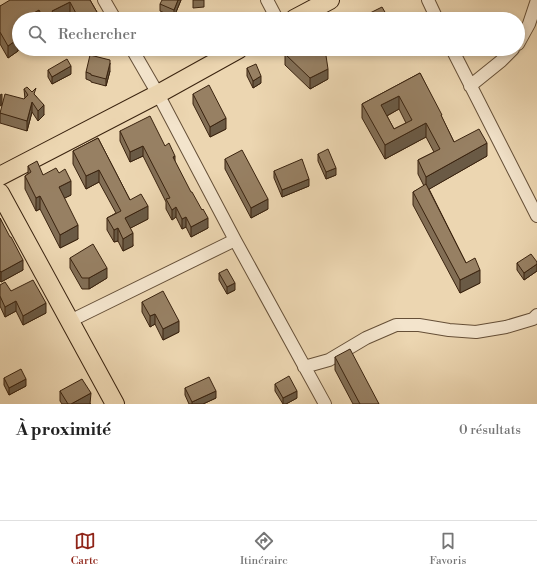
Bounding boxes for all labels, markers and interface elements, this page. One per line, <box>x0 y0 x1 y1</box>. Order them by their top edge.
search box <box>12 12 525 56</box>
icon: search <box>26 23 48 45</box>
text: Rechercher <box>58 25 137 44</box>
text: À proximité <box>16 419 111 441</box>
text: 0 résultats <box>459 422 521 438</box>
tab: Carte <box>71 530 98 568</box>
tab: Itinéraire <box>240 530 288 568</box>
tab: Favoris <box>429 530 466 568</box>

